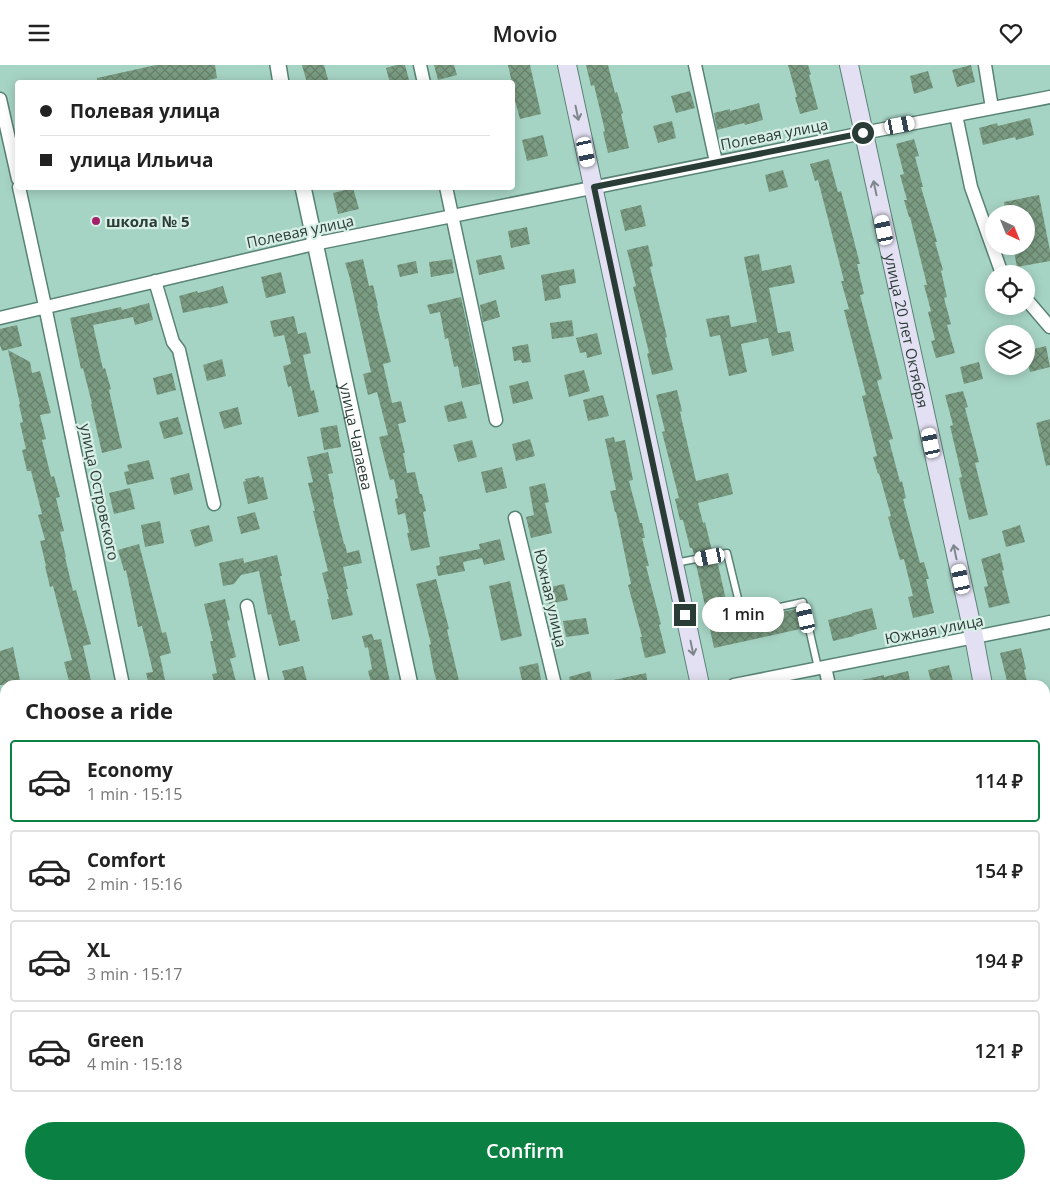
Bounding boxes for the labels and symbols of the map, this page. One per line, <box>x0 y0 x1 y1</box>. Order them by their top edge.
one-way arrow <box>573 104 582 120</box>
street label: Полевая улица <box>718 114 830 154</box>
car <box>883 115 916 135</box>
route start <box>852 122 874 144</box>
car <box>575 136 596 168</box>
one-way arrow <box>870 180 879 196</box>
north arrow <box>985 205 1035 255</box>
street label: Полевая улица <box>244 210 356 252</box>
place label: школа № 5 <box>106 211 190 231</box>
car <box>873 214 894 246</box>
marker: школа № 5 <box>90 215 102 227</box>
street label: улица 20 лет Октября <box>880 252 934 410</box>
street label: улица Чапаева <box>335 381 378 492</box>
street label: улица Островского <box>76 422 124 562</box>
car <box>920 427 941 459</box>
one-way arrow <box>950 544 959 560</box>
street label: Южная улица <box>530 547 572 649</box>
car <box>693 547 726 567</box>
car <box>950 563 971 595</box>
callout: 1 min <box>702 597 785 633</box>
car <box>795 602 816 634</box>
route end <box>674 604 696 626</box>
street label: Южная улица <box>883 610 985 648</box>
one-way arrow <box>688 640 697 656</box>

